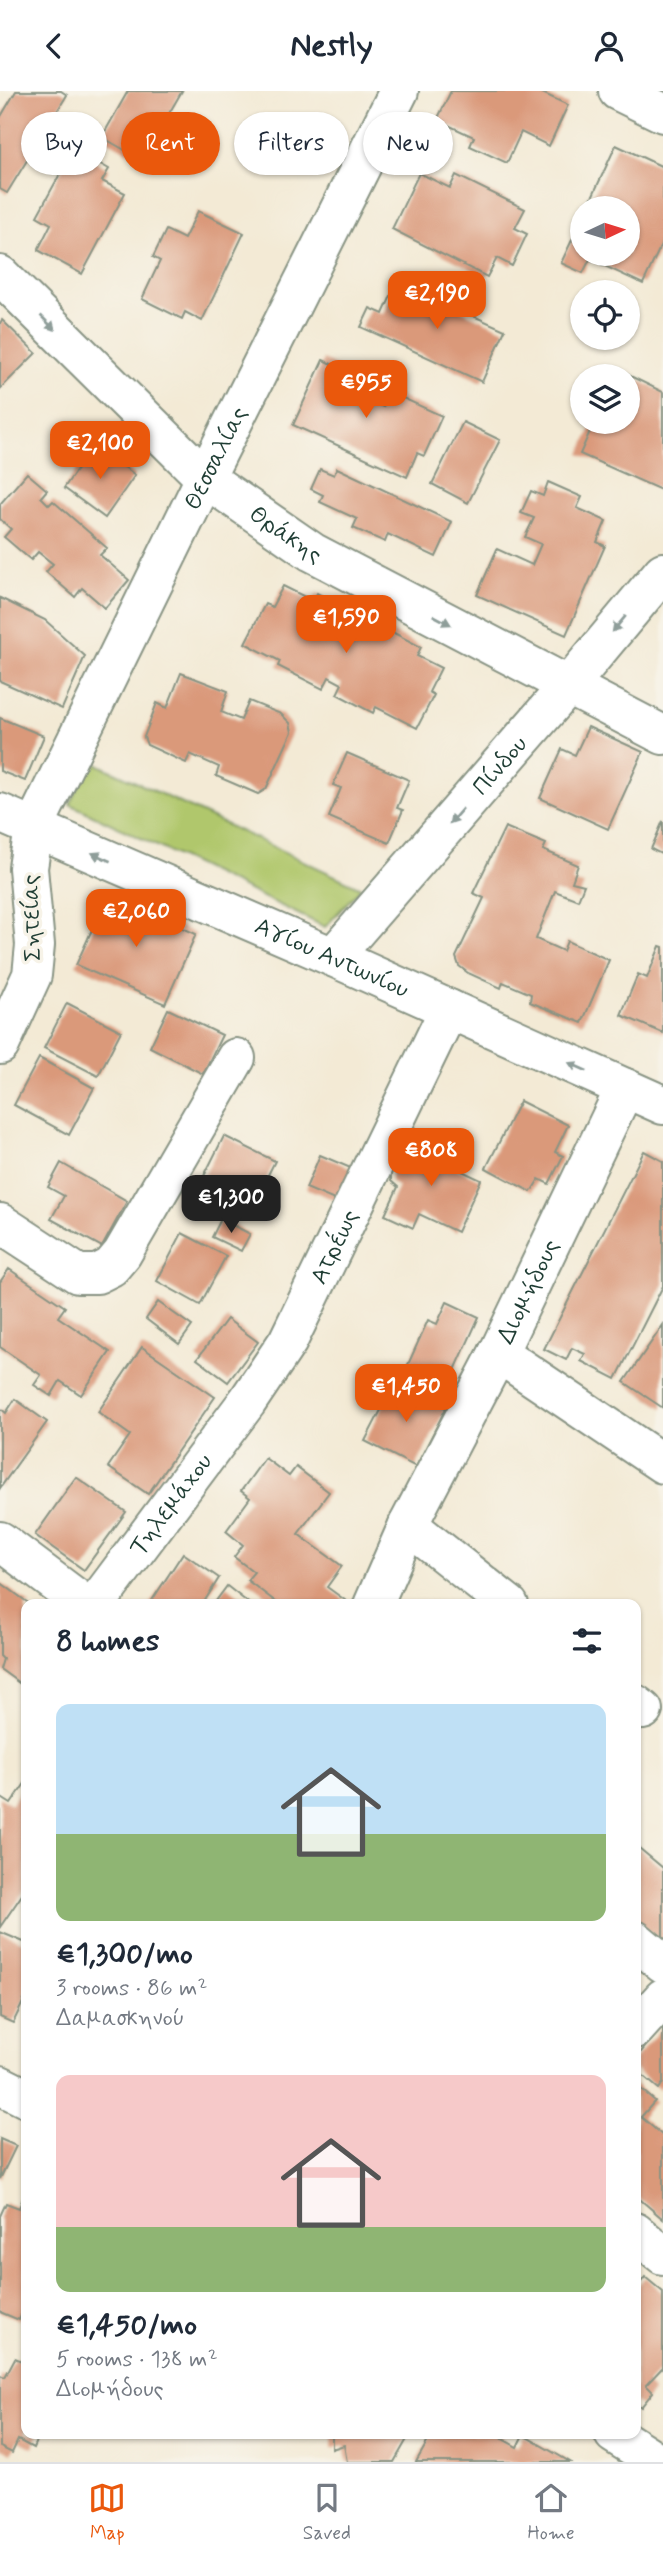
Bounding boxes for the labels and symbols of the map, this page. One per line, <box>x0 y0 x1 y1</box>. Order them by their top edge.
north arrow <box>570 196 640 266</box>
pin: €2,190 <box>380 271 494 331</box>
one-way arrow <box>40 314 56 331</box>
pin: €955 <box>325 361 407 420</box>
street label: Θεσσαλίας <box>178 402 255 516</box>
pin: €2,100 <box>43 421 157 481</box>
street label: Θράκης <box>243 499 327 571</box>
pin: €1,590 <box>289 595 403 655</box>
one-way arrow <box>432 615 452 626</box>
one-way arrow <box>612 615 627 633</box>
street label: Πίνδου <box>466 730 535 802</box>
one-way arrow <box>448 807 464 824</box>
one-way arrow <box>91 851 111 863</box>
street label: Σητείας <box>15 874 50 962</box>
pin: €2,060 <box>79 889 193 949</box>
street label: Αγίου Αντωνίου <box>250 911 414 1006</box>
one-way arrow <box>568 1061 589 1072</box>
pin: €808 <box>390 1129 472 1188</box>
pin: €1,300 <box>174 1175 288 1235</box>
street label: Ατρέως <box>304 1205 366 1290</box>
street label: Διομήδους <box>491 1234 567 1349</box>
pin: €1,450 <box>349 1365 463 1424</box>
street label: Τηλεμάχου <box>123 1448 220 1562</box>

